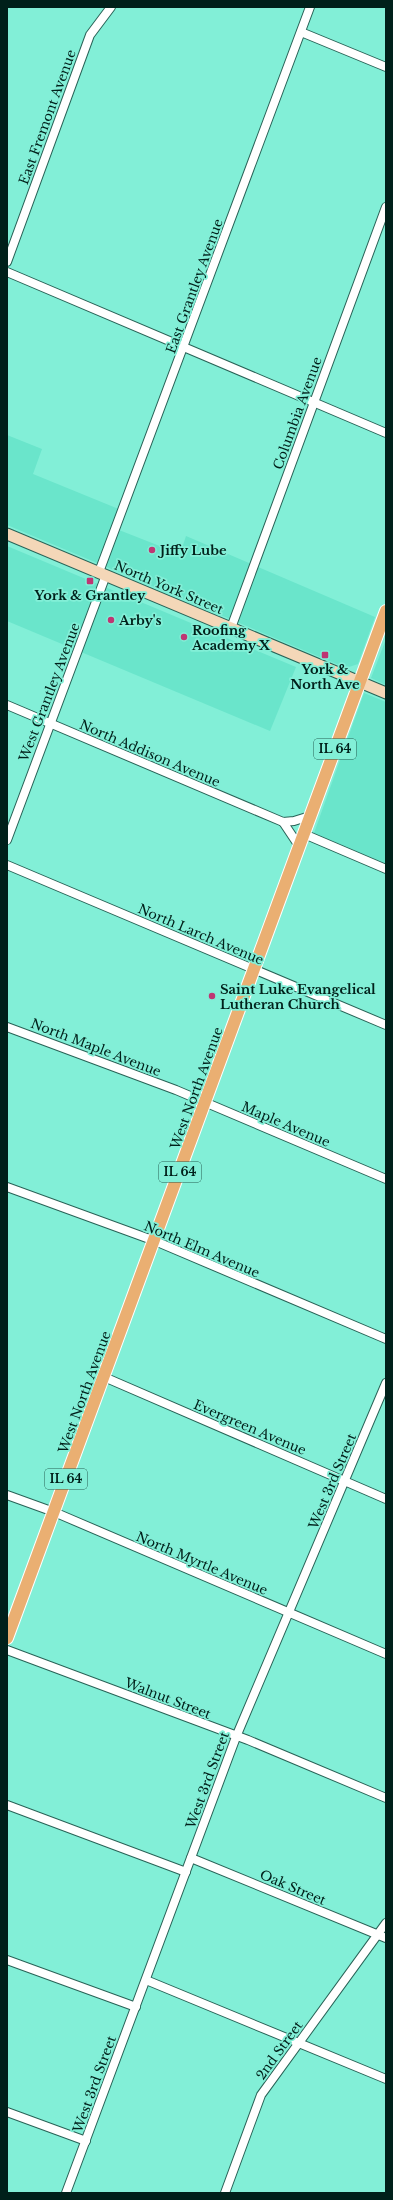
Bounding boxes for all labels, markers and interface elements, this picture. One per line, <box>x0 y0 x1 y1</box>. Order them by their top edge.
street label: East Fremont Avenue <box>15 47 80 187</box>
street label: East Grantley Avenue <box>162 217 227 356</box>
street label: Columbia Avenue <box>269 355 326 472</box>
place label: Jiffy Lube <box>157 542 227 559</box>
marker: Jiffy Lube <box>147 545 157 555</box>
street label: North York Street <box>112 557 226 618</box>
marker: York & Grantley <box>85 576 95 586</box>
place label: York & Grantley <box>34 587 146 604</box>
place label: Arby's <box>118 612 162 629</box>
marker: Arby's <box>106 615 116 625</box>
street label: West Grantley Avenue <box>15 621 84 765</box>
place label: Roofing Academy X <box>191 622 271 654</box>
marker: Roofing Academy X <box>179 632 189 642</box>
marker: York & North Ave <box>320 650 330 660</box>
place label: York & North Ave <box>290 661 360 693</box>
street label: North Addison Avenue <box>77 716 223 791</box>
road number: IL 64 <box>314 739 356 759</box>
street label: North Larch Avenue <box>135 900 266 969</box>
place label: Saint Luke Evangelical Lutheran Church <box>220 981 376 1013</box>
marker: Saint Luke Evangelical Lutheran Church <box>207 991 217 1001</box>
street label: North Maple Avenue <box>28 1015 163 1080</box>
street label: West North Avenue <box>166 1025 226 1153</box>
street label: Maple Avenue <box>239 1098 333 1151</box>
road number: IL 64 <box>159 1162 201 1182</box>
street label: North Elm Avenue <box>141 1217 262 1282</box>
street label: West North Avenue <box>54 1329 114 1457</box>
street label: Evergreen Avenue <box>191 1396 309 1459</box>
street label: West 3rd Street <box>304 1431 360 1532</box>
road number: IL 64 <box>45 1469 87 1489</box>
street label: North Myrtle Avenue <box>133 1528 270 1599</box>
street label: Walnut Street <box>121 1674 213 1723</box>
street label: West 3rd Street <box>182 1729 233 1832</box>
street label: Oak Street <box>257 1866 328 1909</box>
street label: 2nd Street <box>252 2017 306 2083</box>
street label: West 3rd Street <box>69 2033 120 2136</box>

